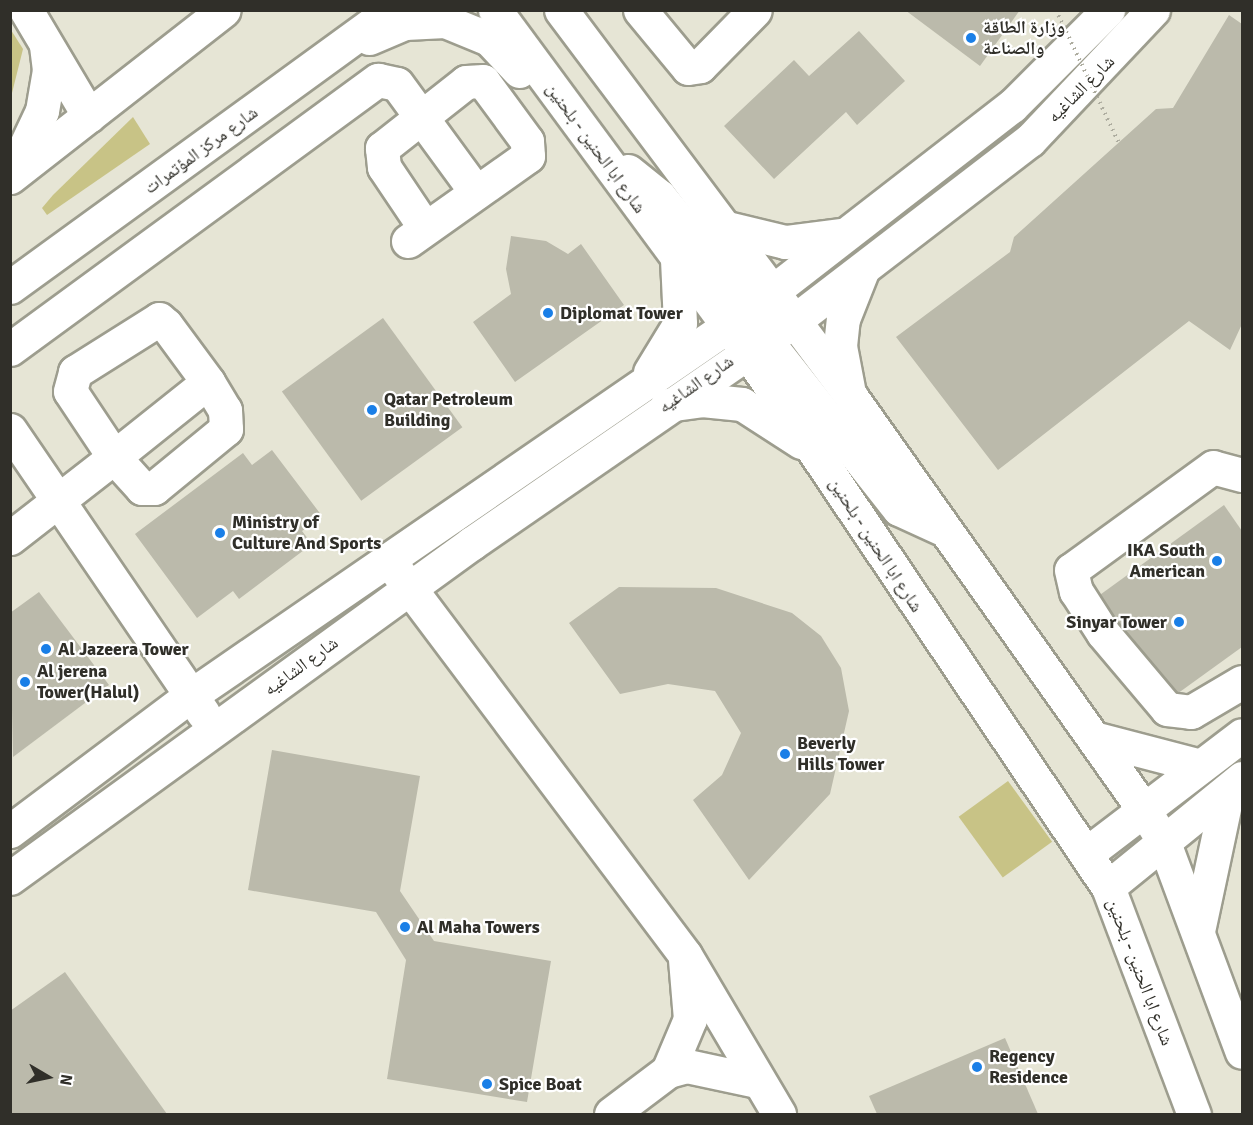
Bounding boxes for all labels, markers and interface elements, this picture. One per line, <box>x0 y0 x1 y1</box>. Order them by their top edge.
place label: وزارة الطاقة والصناعة <box>983 17 1065 60</box>
marker: وزارة الطاقة والصناعة <box>964 31 978 45</box>
street label: شارع الشاغيه <box>1043 51 1119 127</box>
street label: شارع ابا الحنين - بلحنين <box>541 79 651 217</box>
street label: شارع مركز المؤتمرات <box>140 101 262 199</box>
place label: Diplomat Tower <box>560 302 683 324</box>
marker: Diplomat Tower <box>541 306 555 320</box>
street label: شارع الشاغيه <box>654 350 738 418</box>
place label: Qatar Petroleum Building <box>384 389 513 432</box>
marker: Qatar Petroleum Building <box>365 403 379 417</box>
street label: شارع ابا الحنين - بلحنين <box>824 474 928 616</box>
place label: Ministry of Culture And Sports <box>232 512 381 554</box>
marker: Ministry of Culture And Sports <box>213 526 227 540</box>
place label: IKA South American <box>1127 540 1205 582</box>
marker: IKA South American <box>1210 554 1224 568</box>
place label: Sinyar Tower <box>1066 611 1167 633</box>
marker: Sinyar Tower <box>1172 615 1186 629</box>
street label: شارع الشاغيه <box>260 632 342 700</box>
place label: Al Jazeera Tower <box>58 638 189 660</box>
marker: Al Jazeera Tower <box>39 642 53 656</box>
place label: Al jerena Tower(Halul) <box>37 661 139 704</box>
marker: Al jerena Tower(Halul) <box>18 675 32 689</box>
place label: Beverly Hills Tower <box>797 733 884 776</box>
marker: Beverly Hills Tower <box>778 747 792 761</box>
street label: شارع ابا الحنين - بلحنين <box>1102 895 1178 1049</box>
place label: Al Maha Towers <box>417 916 540 938</box>
marker: Al Maha Towers <box>398 920 412 934</box>
place label: Regency Residence <box>989 1046 1068 1088</box>
north arrow <box>18 1047 78 1107</box>
marker: Regency Residence <box>970 1060 984 1074</box>
text: N <box>55 1073 77 1087</box>
place label: Spice Boat <box>499 1073 582 1095</box>
marker: Spice Boat <box>480 1077 494 1091</box>

